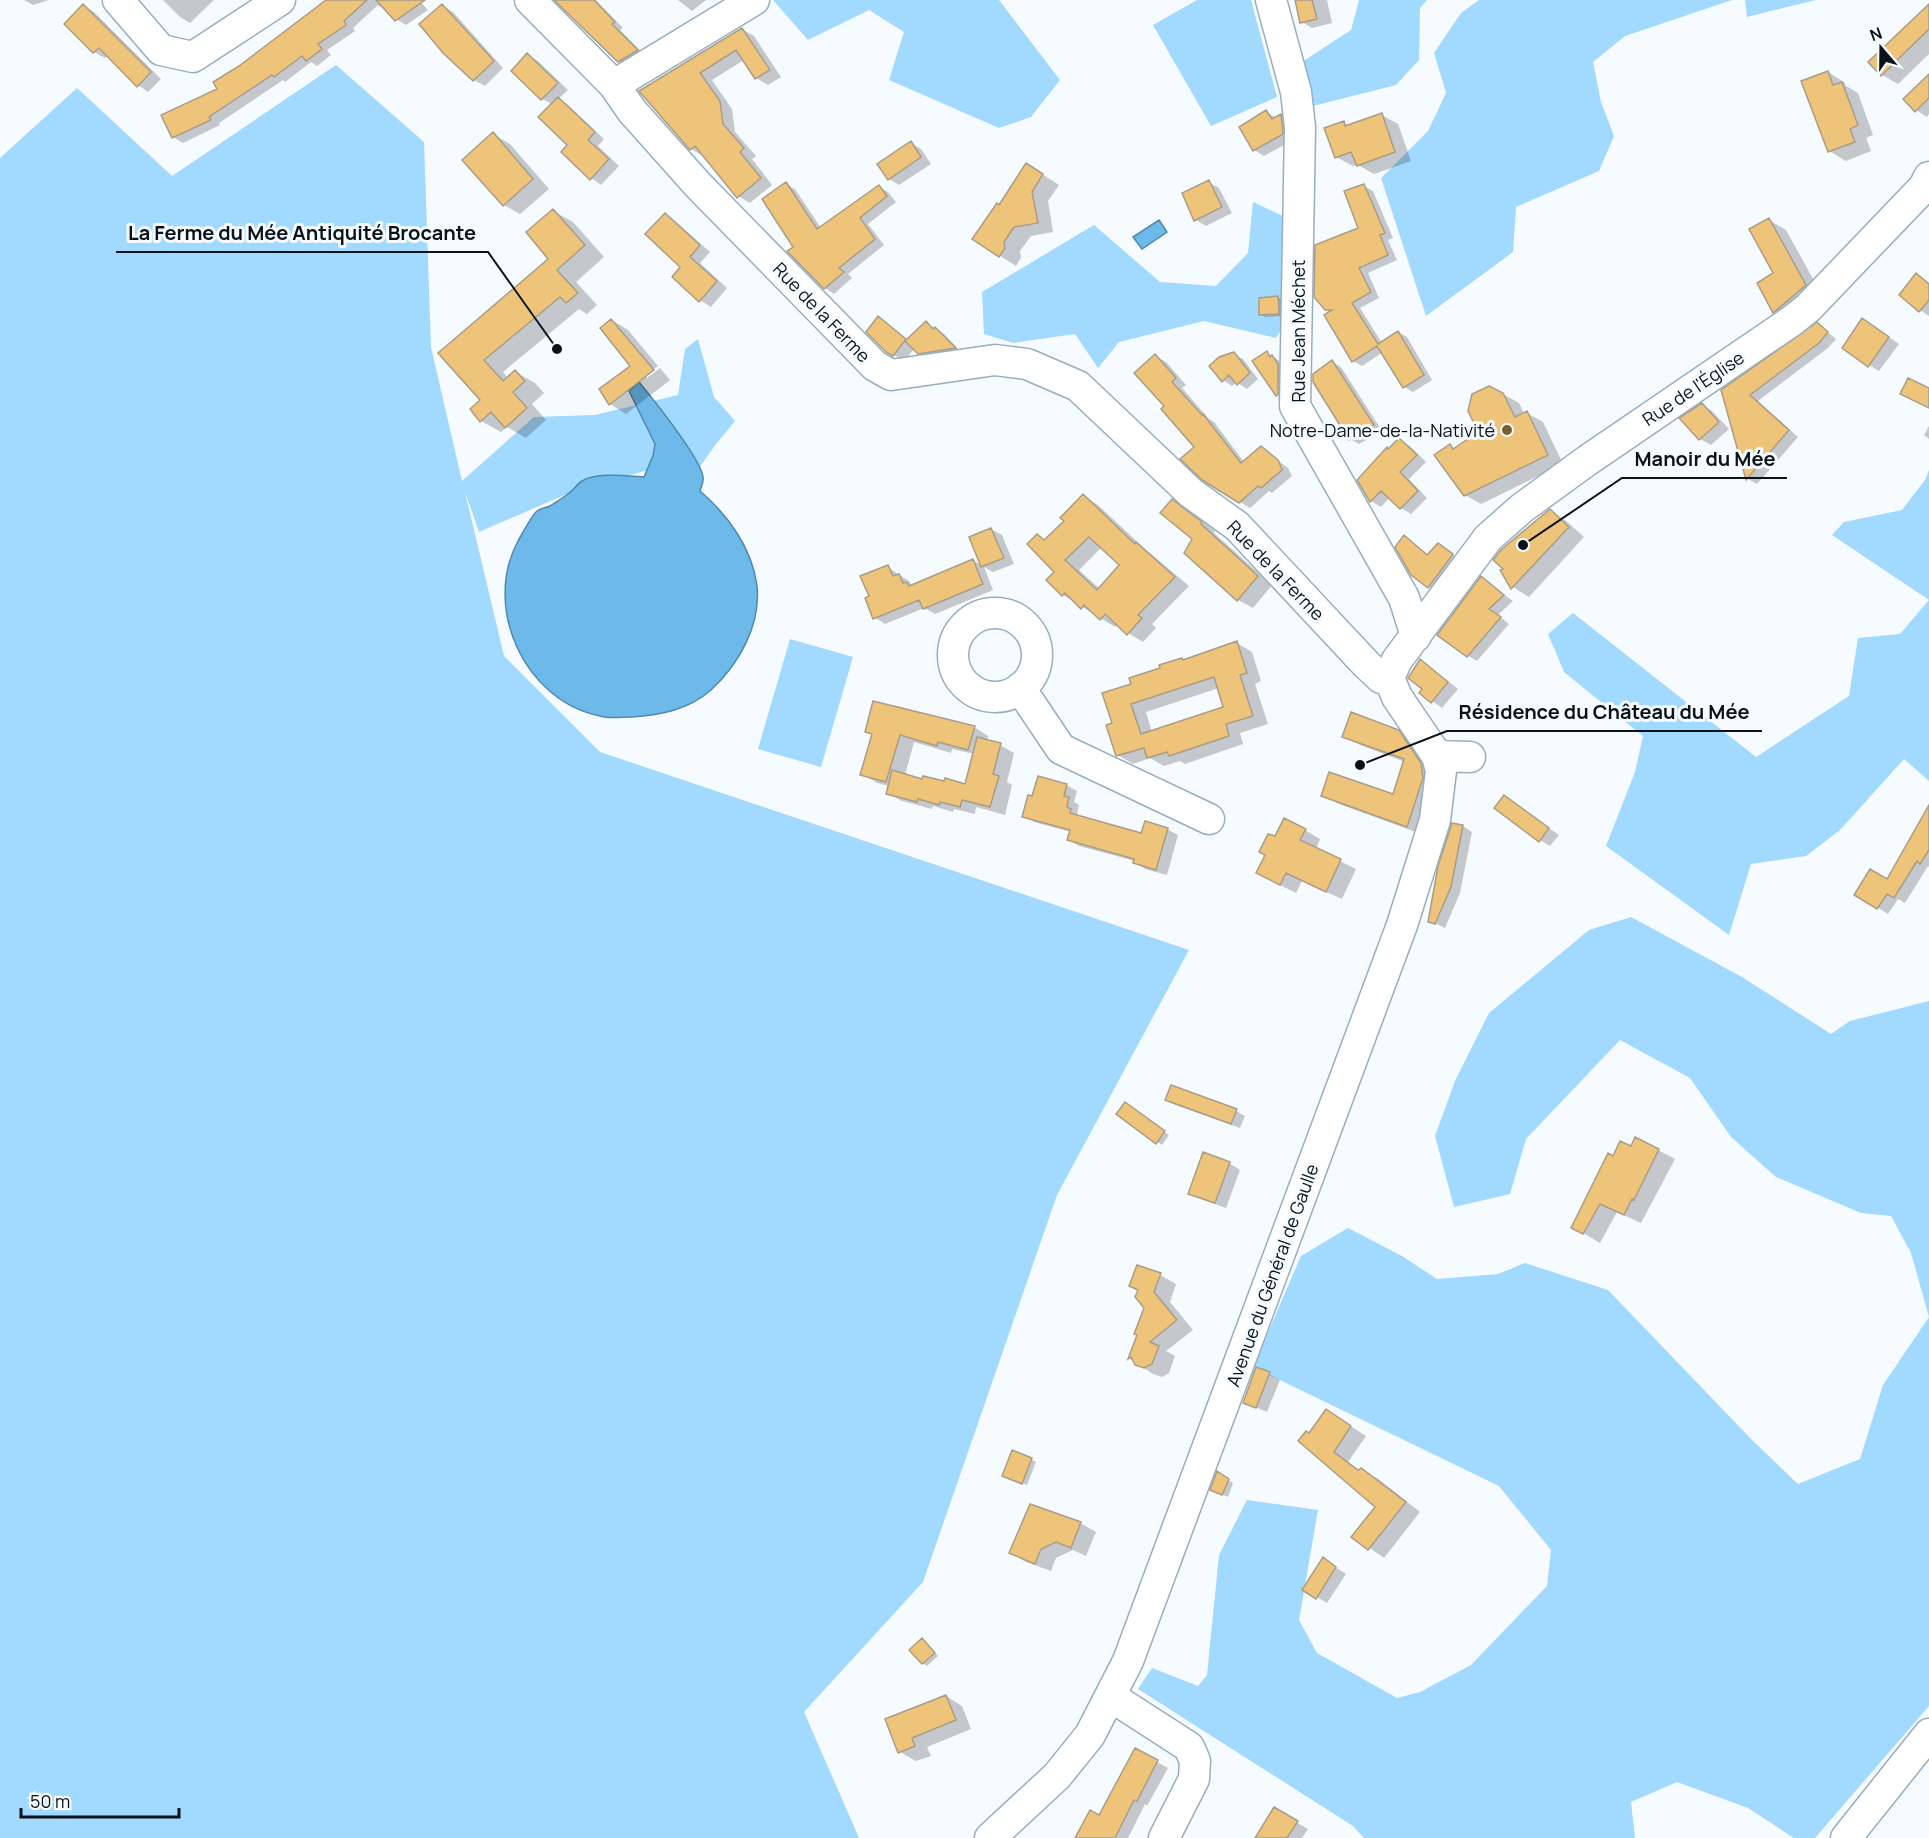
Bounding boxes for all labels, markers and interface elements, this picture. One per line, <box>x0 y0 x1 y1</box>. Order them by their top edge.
north arrow <box>1851 18 1911 78</box>
text: N <box>1867 22 1885 46</box>
callout: La Ferme du Mée Antiquité Brocante <box>116 214 488 252</box>
text: La Ferme du Mée Antiquité Brocante <box>128 219 476 246</box>
street label: Rue de la Ferme <box>768 257 876 367</box>
street label: Rue Jean Méchet <box>1286 259 1310 403</box>
street label: Rue de l'Église <box>1637 345 1749 431</box>
place label: Notre-Dame-de-la-Nativité <box>1270 418 1495 442</box>
marker: Notre-Dame-de-la-Nativité <box>1500 423 1514 437</box>
callout: Manoir du Mée <box>1622 440 1787 478</box>
text: Manoir du Mée <box>1635 445 1775 472</box>
street label: Rue de la Ferme <box>1222 515 1330 625</box>
callout: Résidence du Château du Mée <box>1447 693 1762 731</box>
text: Résidence du Château du Mée <box>1458 698 1750 725</box>
street label: Avenue du Général de Gaulle <box>1220 1160 1324 1390</box>
scale bar <box>21 1781 178 1819</box>
text: 50 m <box>30 1789 70 1813</box>

